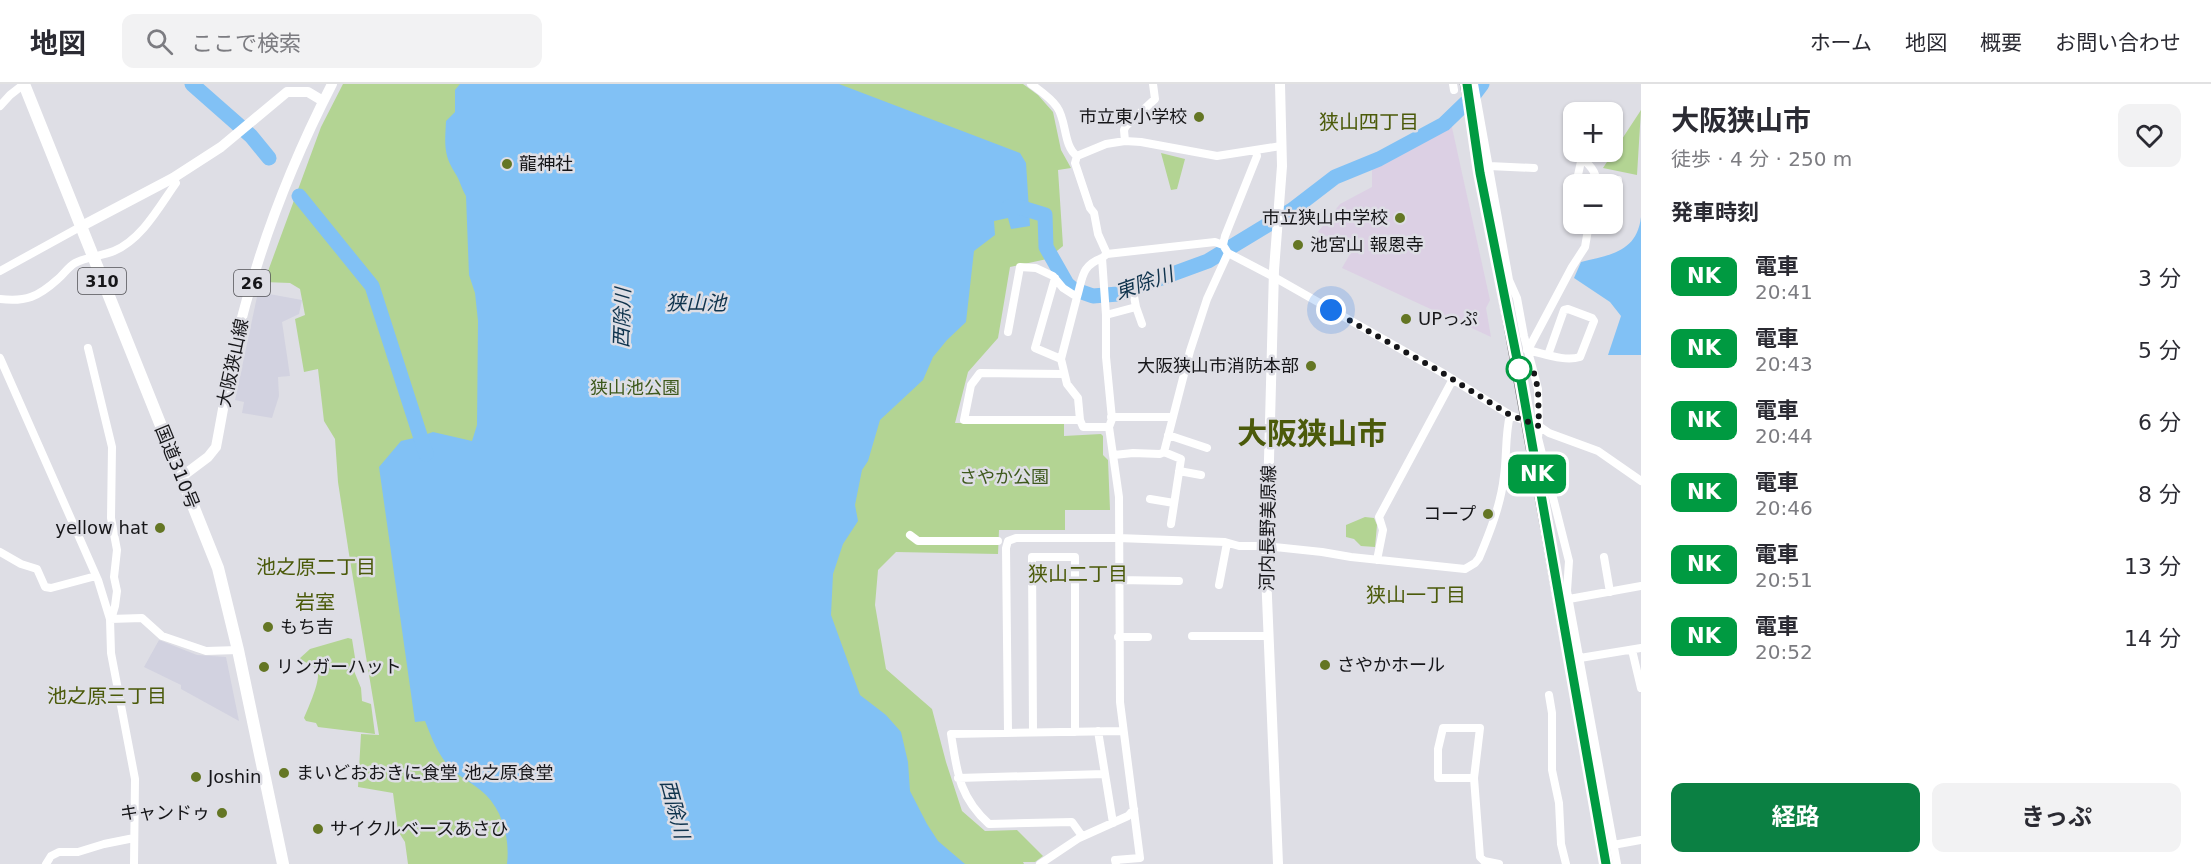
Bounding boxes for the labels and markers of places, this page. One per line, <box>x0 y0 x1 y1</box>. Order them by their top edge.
place label: 市立東小学校 <box>1079 106 1187 127</box>
marker: 市立東小学校 <box>1192 110 1206 124</box>
place label: 龍神社 <box>519 153 573 174</box>
marker: 龍神社 <box>500 157 514 171</box>
place label: 市立狭山中学校 <box>1262 207 1388 228</box>
marker: 市立狭山中学校 <box>1393 211 1407 225</box>
place label: 池宮山 報恩寺 <box>1310 234 1424 255</box>
marker: 池宮山 報恩寺 <box>1291 238 1305 252</box>
place label: UPっぷ <box>1418 308 1478 329</box>
marker: UPっぷ <box>1399 312 1413 326</box>
place label: 大阪狭山市消防本部 <box>1137 355 1299 376</box>
unlabelled marker <box>1506 356 1532 382</box>
marker: 大阪狭山市消防本部 <box>1304 359 1318 373</box>
place label: コープ <box>1423 503 1476 524</box>
marker: コープ <box>1481 507 1495 521</box>
place label: yellow hat <box>55 517 148 538</box>
marker: yellow hat <box>153 521 167 535</box>
place label: もち吉 <box>280 616 334 637</box>
marker: もち吉 <box>261 620 275 634</box>
place label: さやかホール <box>1337 654 1445 675</box>
place label: リンガーハット <box>276 656 402 677</box>
marker: さやかホール <box>1318 658 1332 672</box>
marker: リンガーハット <box>257 660 271 674</box>
place label: まいどおおきに食堂 池之原食堂 <box>296 762 554 783</box>
place label: Joshin <box>207 766 262 787</box>
marker: まいどおおきに食堂 池之原食堂 <box>277 766 291 780</box>
marker: Joshin <box>189 770 203 784</box>
place label: キャンドゥ <box>120 802 210 823</box>
marker: キャンドゥ <box>215 806 229 820</box>
place label: サイクルベースあさひ <box>330 818 508 839</box>
marker: サイクルベースあさひ <box>311 822 325 836</box>

